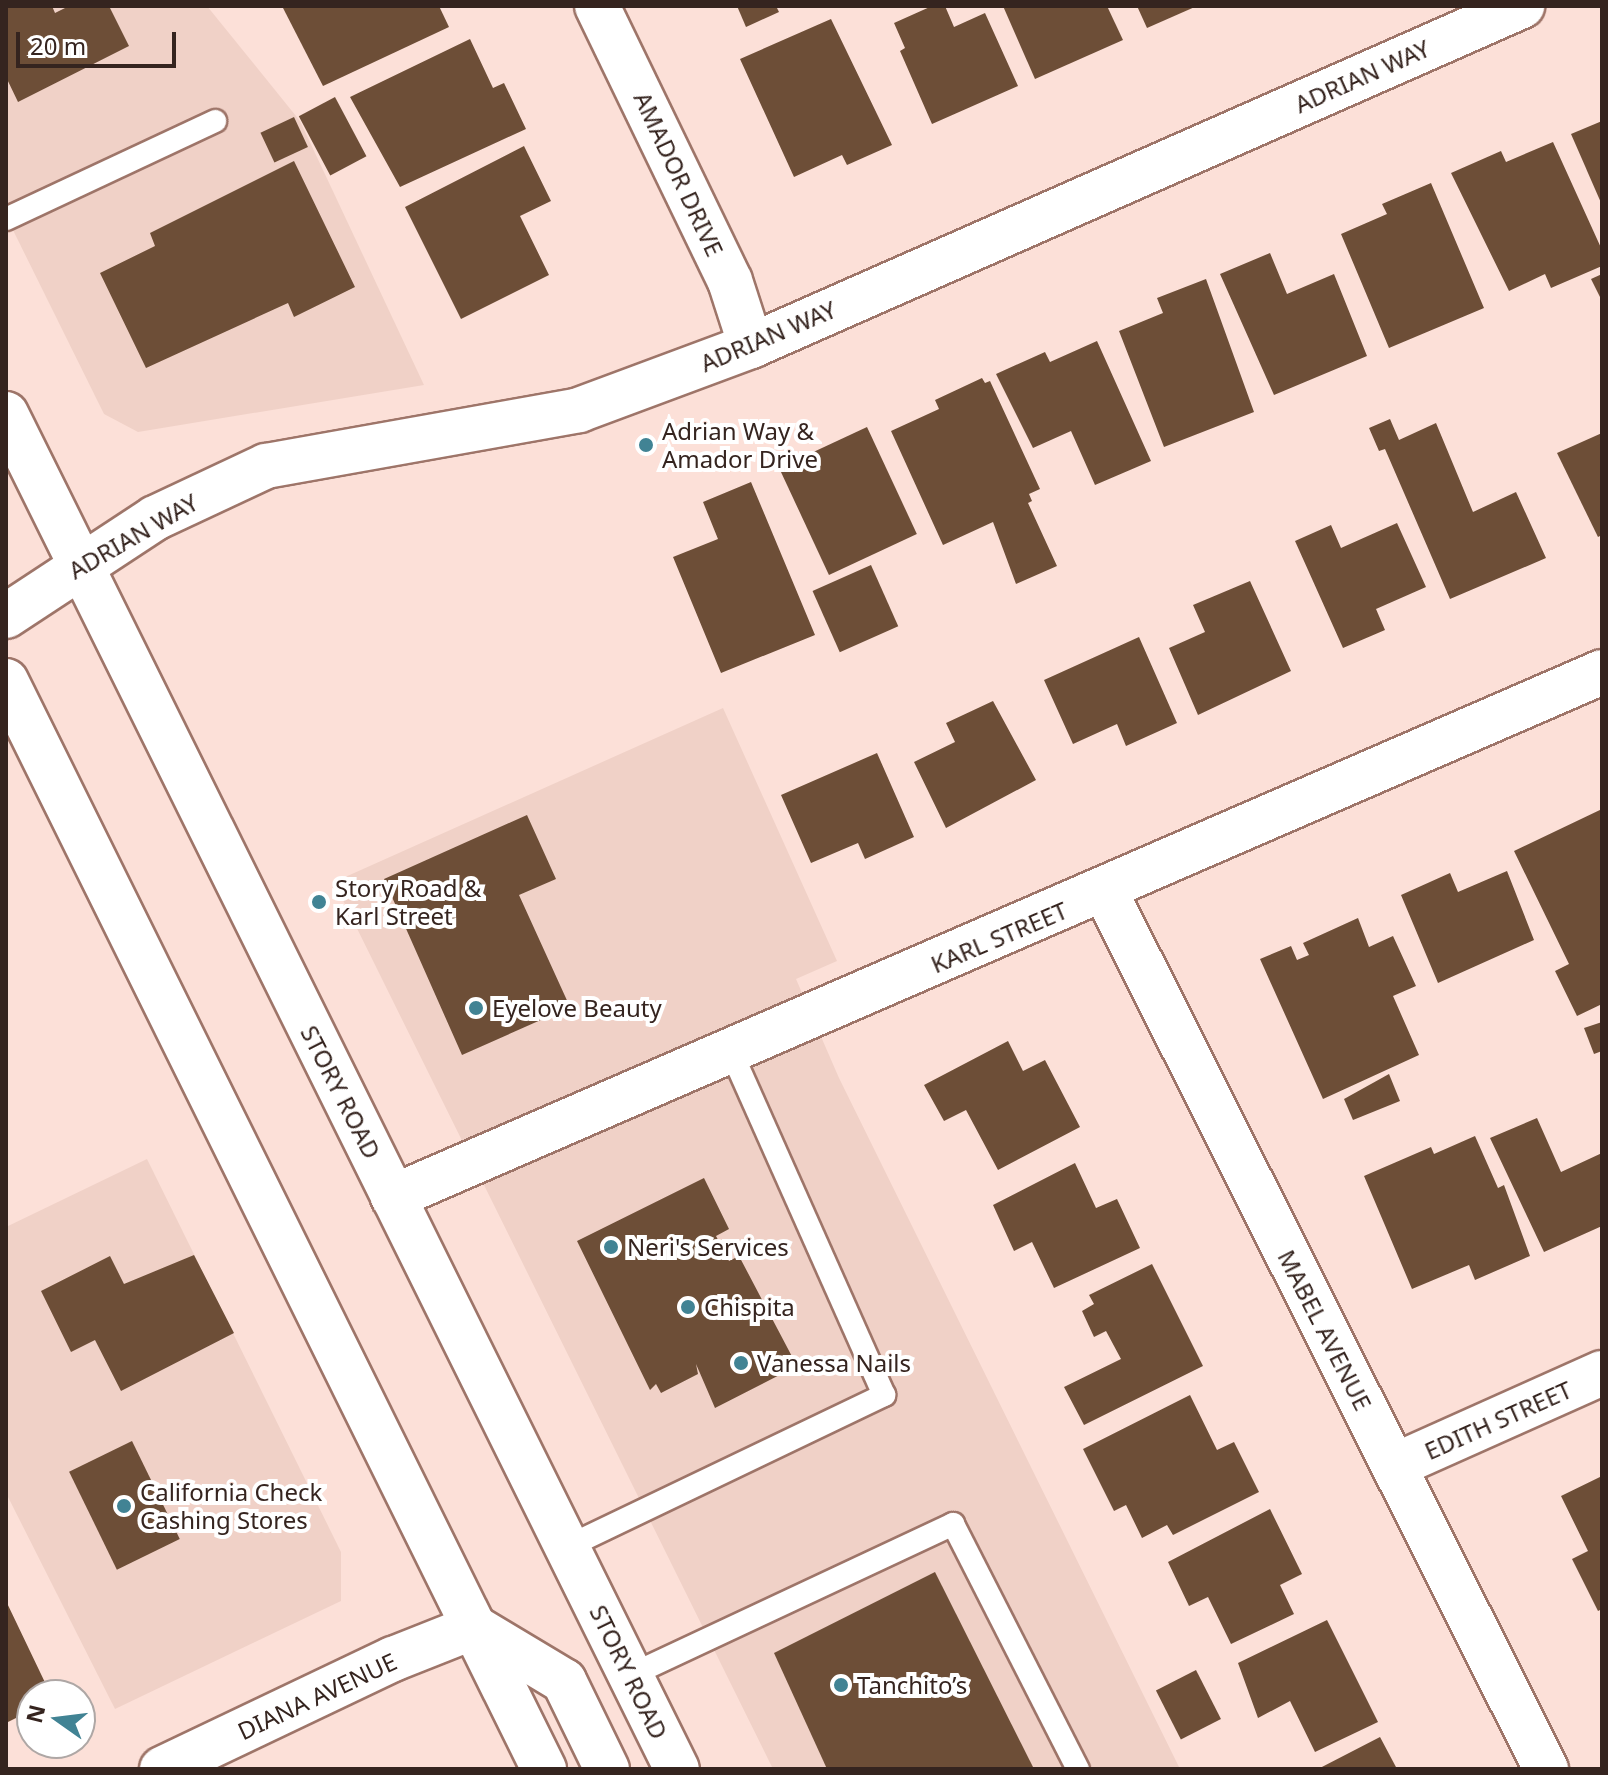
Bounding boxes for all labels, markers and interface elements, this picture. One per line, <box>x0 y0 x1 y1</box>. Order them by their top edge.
scale bar <box>20 16 180 66</box>
text: 20 m <box>30 29 86 62</box>
street label: ADRIAN WAY <box>1290 33 1434 119</box>
street label: AMADOR DRIVE <box>628 87 730 261</box>
street label: ADRIAN WAY <box>696 294 840 378</box>
place label: Adrian Way & Amador Drive <box>662 417 818 473</box>
marker: Adrian Way & Amador Drive <box>637 436 655 454</box>
street label: ADRIAN WAY <box>63 487 203 585</box>
place label: Story Road & Karl Street <box>335 874 481 930</box>
marker: Story Road & Karl Street <box>310 893 328 911</box>
street label: KARL STREET <box>926 895 1072 979</box>
place label: Eyelove Beauty <box>492 994 662 1022</box>
marker: Eyelove Beauty <box>467 999 485 1017</box>
street label: STORY ROAD <box>295 1021 387 1163</box>
place label: Neri's Services <box>627 1233 789 1261</box>
marker: Neri's Services <box>602 1238 620 1256</box>
street label: MABEL AVENUE <box>1272 1245 1378 1415</box>
place label: Chispita <box>704 1293 795 1321</box>
marker: Chispita <box>679 1298 697 1316</box>
place label: Vanessa Nails <box>757 1349 911 1377</box>
marker: Vanessa Nails <box>732 1354 750 1372</box>
street label: EDITH STREET <box>1420 1375 1576 1465</box>
place label: California Check Cashing Stores <box>140 1478 322 1534</box>
marker: California Check Cashing Stores <box>115 1497 133 1515</box>
street label: STORY ROAD <box>584 1600 674 1744</box>
street label: DIANA AVENUE <box>233 1647 401 1745</box>
place label: Tanchito’s <box>857 1671 967 1699</box>
marker: Tanchito’s <box>832 1676 850 1694</box>
north arrow <box>16 1679 96 1759</box>
text: N <box>18 1701 51 1726</box>

